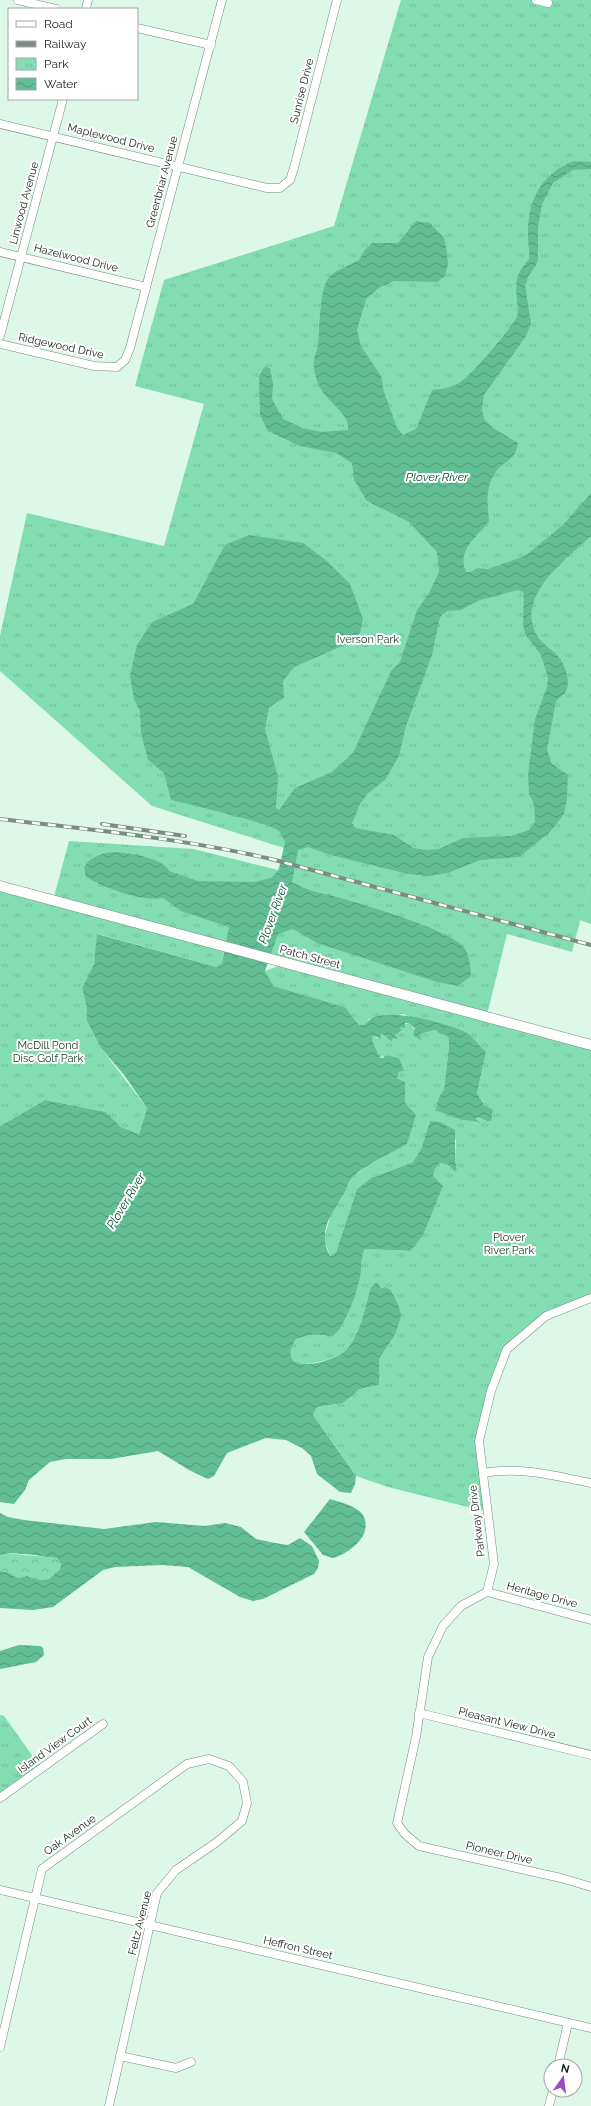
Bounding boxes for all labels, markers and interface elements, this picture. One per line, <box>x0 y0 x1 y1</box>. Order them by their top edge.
legend <box>8 8 138 100</box>
text: Road <box>44 17 73 31</box>
text: Railway <box>44 37 87 51</box>
text: Park <box>44 57 69 71</box>
street label: Sunrise Drive <box>288 57 317 125</box>
text: Water <box>44 77 78 91</box>
street label: Maplewood Drive <box>66 121 156 155</box>
street label: Greenbriar Avenue <box>143 134 181 229</box>
street label: Linwood Avenue <box>7 160 41 246</box>
street label: Hazelwood Drive <box>33 241 120 275</box>
street label: Ridgewood Drive <box>17 331 106 362</box>
water label: Plover River <box>406 470 469 484</box>
park label: Iverson Park <box>337 633 399 646</box>
water label: Plover River <box>256 881 291 946</box>
street label: Patch Street <box>278 943 342 971</box>
park label: McDill Pond Disc Golf Park <box>13 1039 83 1065</box>
water label: Plover River <box>104 1170 149 1231</box>
park label: Plover River Park <box>484 1231 534 1257</box>
street label: Parkway Drive <box>466 1484 488 1557</box>
street label: Heritage Drive <box>505 1579 579 1611</box>
street label: Pleasant View Drive <box>457 1705 558 1742</box>
street label: Island View Court <box>15 1714 95 1776</box>
street label: Oak Avenue <box>41 1811 99 1858</box>
street label: Pioneer Drive <box>465 1839 534 1867</box>
street label: Feltz Avenue <box>126 1889 154 1956</box>
street label: Heffron Street <box>262 1934 334 1962</box>
north arrow <box>543 2058 583 2098</box>
text: N <box>560 2061 571 2076</box>

